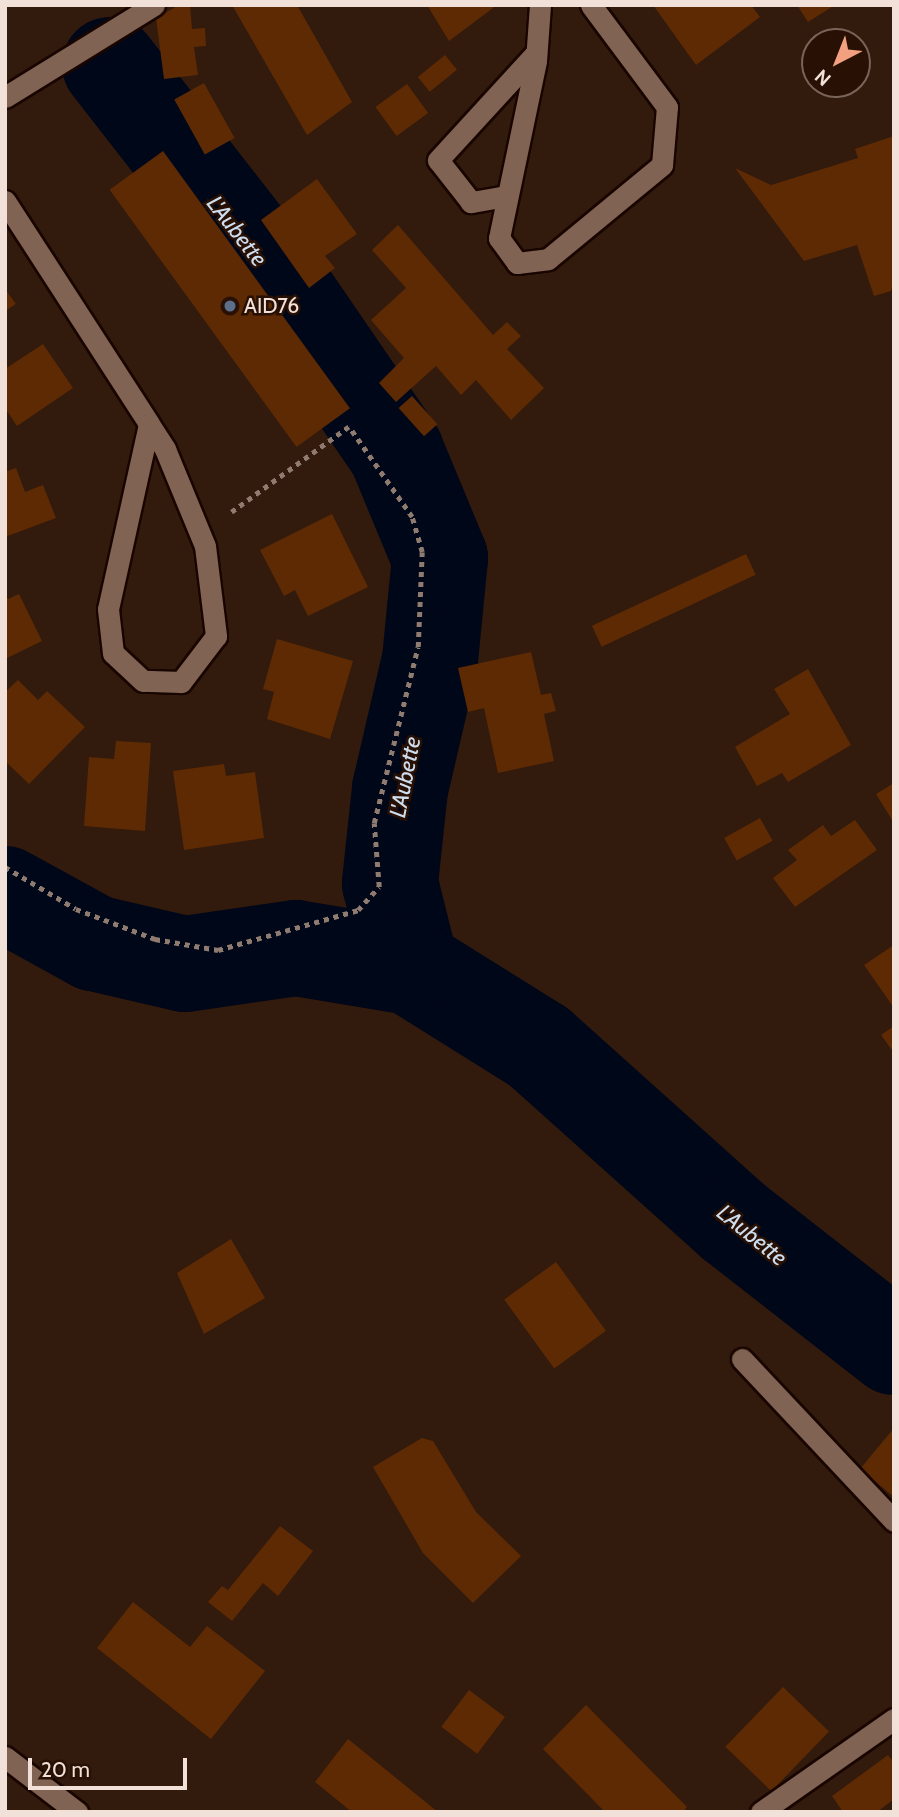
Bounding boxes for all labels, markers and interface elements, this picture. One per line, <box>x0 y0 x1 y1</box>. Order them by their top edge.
north arrow <box>801 28 871 98</box>
text: N <box>810 64 836 91</box>
water label: L'Aubette <box>201 190 273 272</box>
place label: AID76 <box>244 293 299 319</box>
marker: AID76 <box>222 298 238 314</box>
water label: L'Aubette <box>384 734 426 820</box>
water label: L'Aubette <box>711 1199 793 1271</box>
scale bar <box>32 1744 191 1788</box>
text: 20 m <box>41 1757 90 1782</box>

